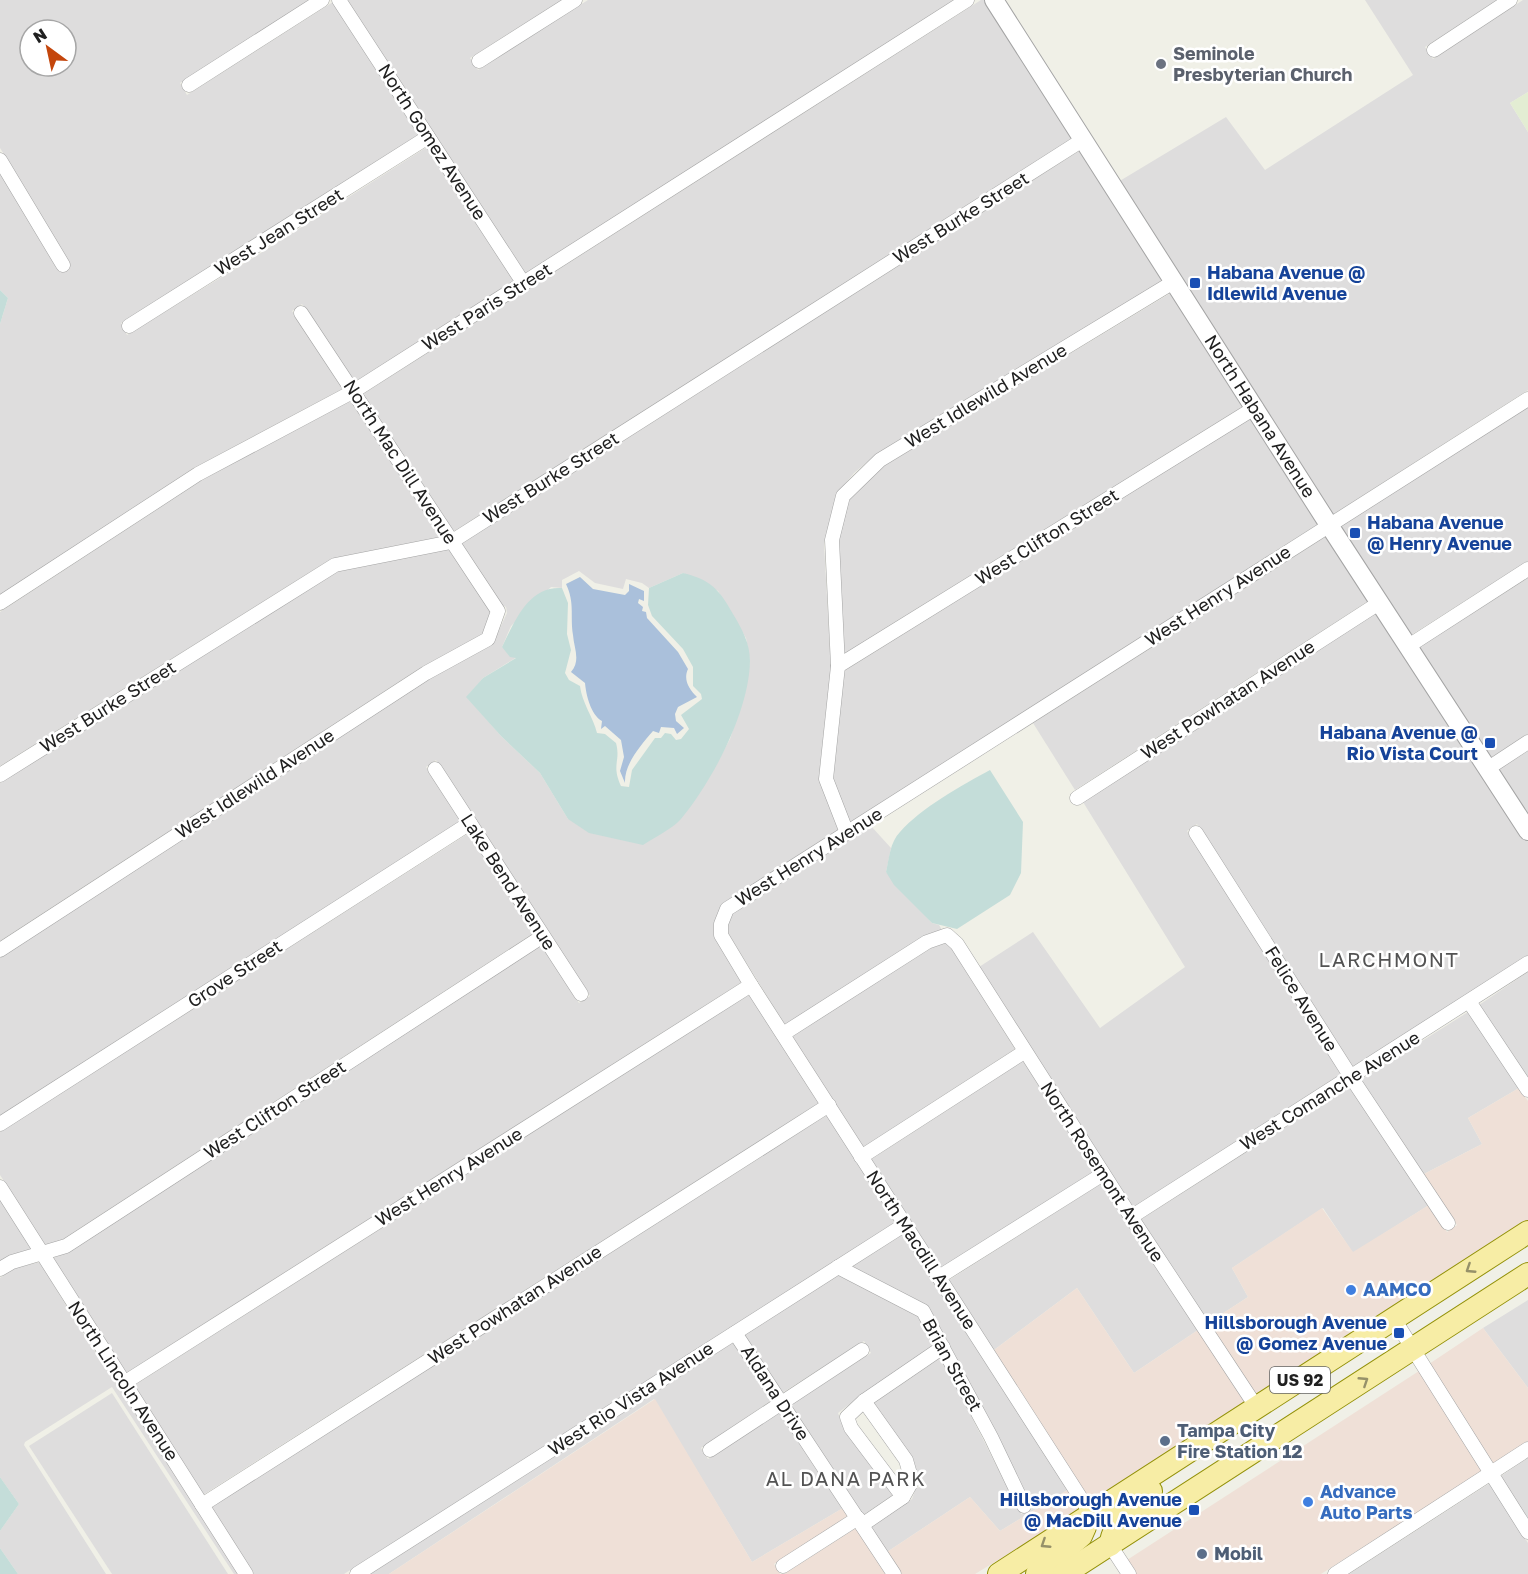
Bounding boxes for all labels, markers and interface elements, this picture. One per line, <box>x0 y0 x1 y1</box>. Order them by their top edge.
north arrow <box>18 18 78 78</box>
text: N <box>29 24 50 47</box>
place label: Seminole Presbyterian Church <box>1173 42 1352 85</box>
marker: Seminole Presbyterian Church <box>1154 57 1168 71</box>
street label: North Gomez Avenue <box>374 59 492 224</box>
street label: West Burke Street <box>888 166 1033 268</box>
street label: West Jean Street <box>210 183 347 280</box>
street label: West Paris Street <box>417 257 556 355</box>
place label: Habana Avenue @ Idlewild Avenue <box>1207 261 1366 304</box>
marker: Habana Avenue @ Idlewild Avenue <box>1188 276 1202 290</box>
street label: North Habana Avenue <box>1200 330 1321 502</box>
street label: West Idlewild Avenue <box>901 338 1070 452</box>
street label: North Mac Dill Avenue <box>339 375 462 548</box>
street label: West Burke Street <box>478 426 623 528</box>
street label: West Clifton Street <box>971 483 1122 589</box>
place label: Habana Avenue @ Henry Avenue <box>1367 511 1512 554</box>
marker: Habana Avenue @ Henry Avenue <box>1348 526 1362 540</box>
street label: West Henry Avenue <box>1141 540 1294 650</box>
street label: West Powhatan Avenue <box>1137 635 1318 764</box>
street label: West Burke Street <box>35 655 180 757</box>
place label: Habana Avenue @ Rio Vista Court <box>1320 721 1478 764</box>
street label: West Idlewild Avenue <box>171 724 338 843</box>
marker: Habana Avenue @ Rio Vista Court <box>1483 736 1497 750</box>
street label: West Henry Avenue <box>731 802 886 910</box>
street label: Lake Bend Avenue <box>457 809 561 954</box>
street label: Grove Street <box>183 935 286 1012</box>
street label: Felice Avenue <box>1261 942 1343 1055</box>
district label: LARCHMONT <box>1319 947 1459 971</box>
street label: West Comanche Avenue <box>1236 1026 1423 1155</box>
street label: West Clifton Street <box>199 1055 349 1163</box>
street label: North Rosemont Avenue <box>1036 1077 1169 1266</box>
street label: West Henry Avenue <box>371 1122 526 1230</box>
street label: North Macdill Avenue <box>862 1166 982 1333</box>
street label: West Powhatan Avenue <box>424 1240 605 1369</box>
one-way arrow <box>1466 1262 1477 1273</box>
place label: AAMCO <box>1363 1278 1432 1300</box>
marker: AAMCO <box>1344 1283 1358 1297</box>
street label: North Lincoln Avenue <box>64 1296 184 1465</box>
place label: Hillsborough Avenue @ Gomez Avenue <box>1205 1311 1387 1354</box>
street label: Brian Street <box>918 1314 987 1415</box>
marker: Hillsborough Avenue @ Gomez Avenue <box>1392 1326 1406 1340</box>
street label: West Rio Vista Avenue <box>544 1337 717 1460</box>
street label: Aldana Drive <box>737 1341 815 1444</box>
road number: US 92 <box>1270 1367 1330 1393</box>
one-way arrow <box>1357 1377 1368 1388</box>
place label: Tampa City Fire Station 12 <box>1177 1419 1303 1462</box>
marker: Tampa City Fire Station 12 <box>1158 1434 1172 1448</box>
district label: AL DANA PARK <box>766 1466 926 1490</box>
place label: Advance Auto Parts <box>1320 1480 1413 1523</box>
place label: Hillsborough Avenue @ MacDill Avenue <box>1000 1488 1182 1531</box>
marker: Advance Auto Parts <box>1301 1495 1315 1509</box>
marker: Hillsborough Avenue @ MacDill Avenue <box>1187 1503 1201 1517</box>
one-way arrow <box>1041 1537 1052 1548</box>
place label: Mobil <box>1214 1542 1263 1564</box>
marker: Mobil <box>1195 1547 1209 1561</box>

